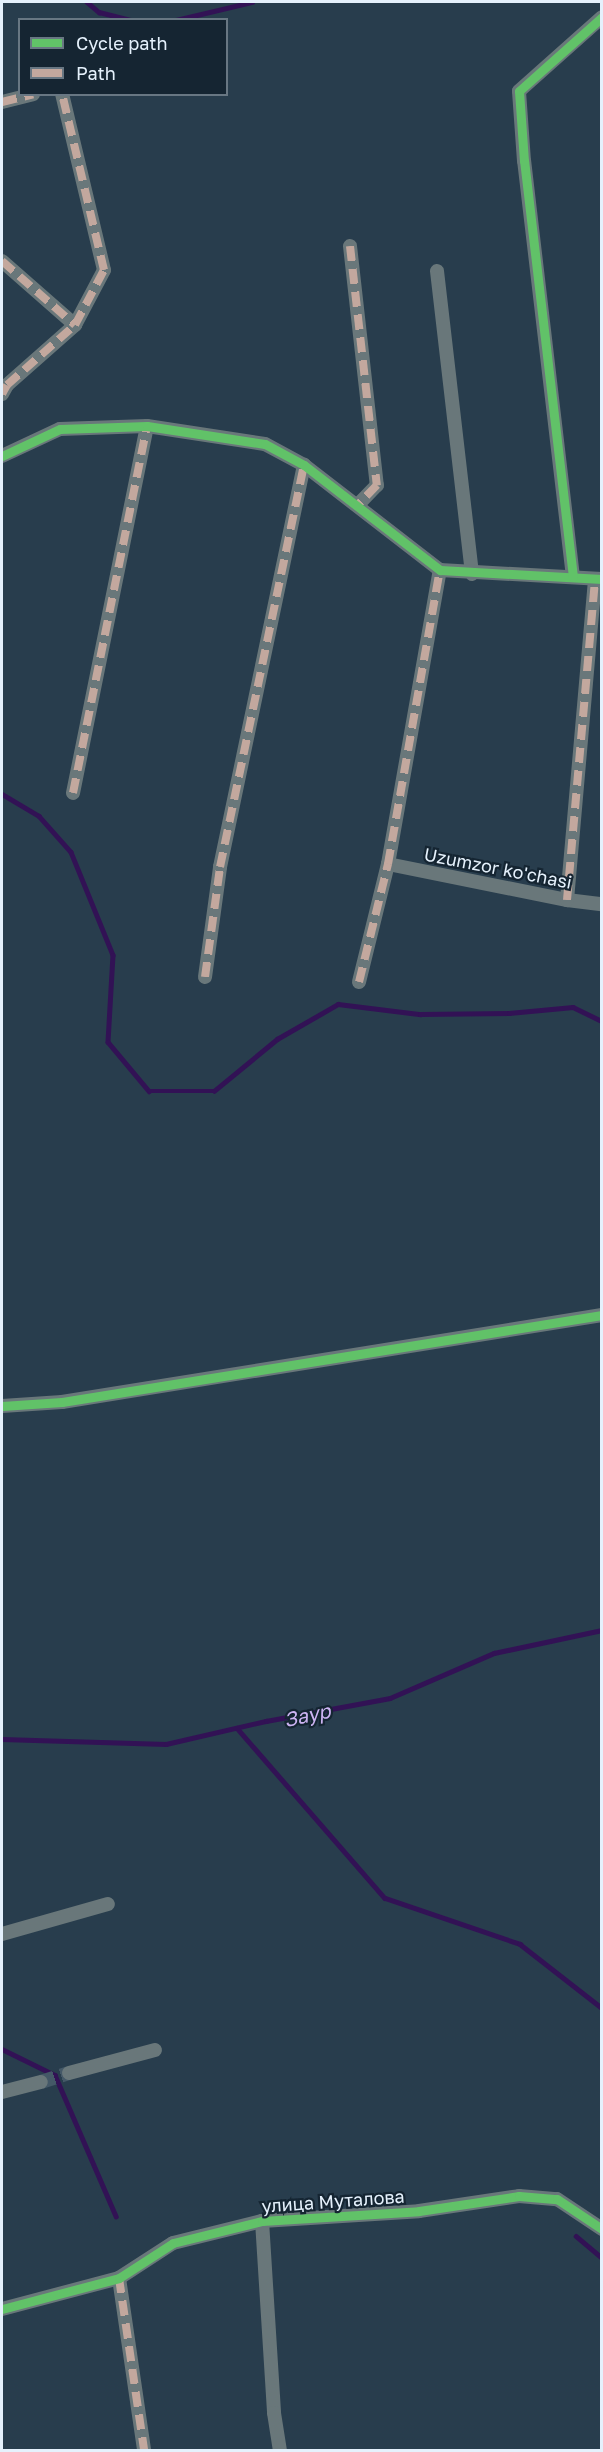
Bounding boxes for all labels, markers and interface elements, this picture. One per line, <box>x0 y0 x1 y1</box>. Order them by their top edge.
legend <box>18 18 228 96</box>
text: Cycle path <box>76 32 168 54</box>
text: Path <box>76 62 116 84</box>
street label: Uzumzor ko'chasi <box>422 843 574 893</box>
water label: Заур <box>281 1698 333 1732</box>
street label: улица Муталова <box>261 2185 405 2217</box>

